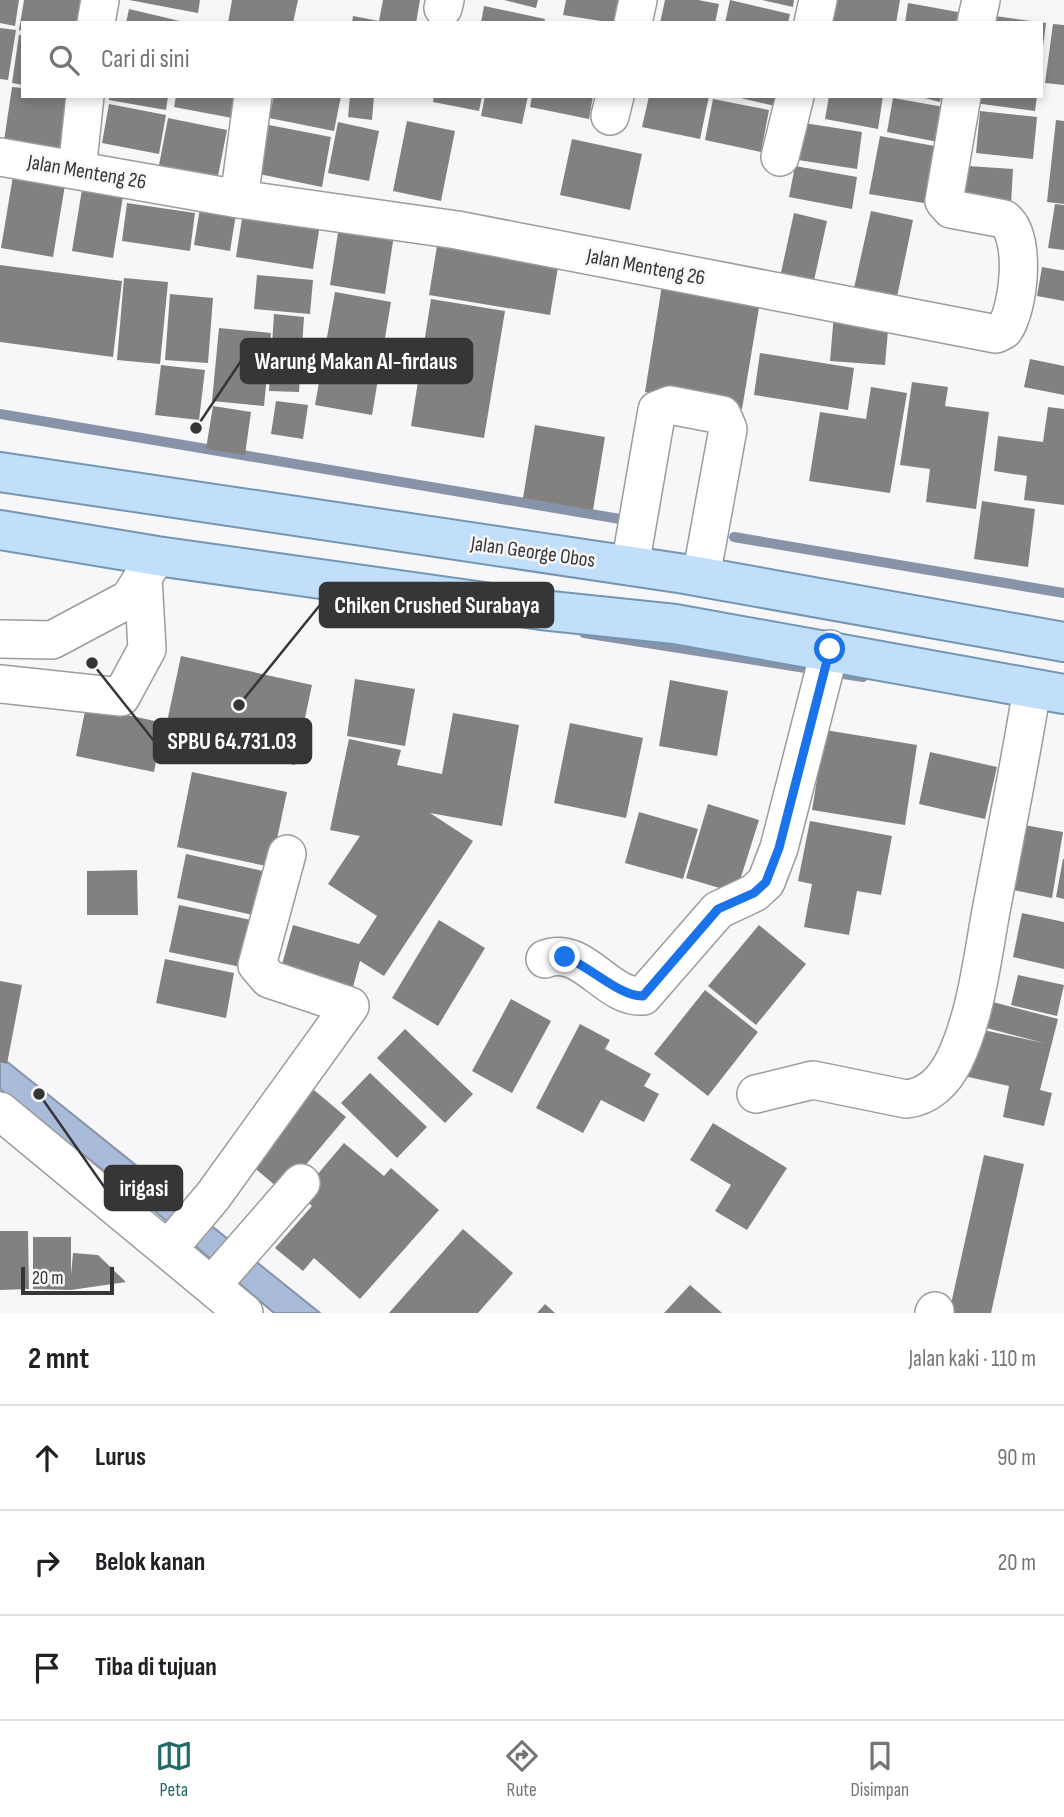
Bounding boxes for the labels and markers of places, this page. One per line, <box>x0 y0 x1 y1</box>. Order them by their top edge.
callout: Warung Makan Al-firdaus <box>241 339 472 383</box>
callout: Chiken Crushed Surabaya <box>320 583 553 627</box>
callout: SPBU 64.731.03 <box>154 719 311 763</box>
callout: irigasi <box>105 1166 182 1210</box>

